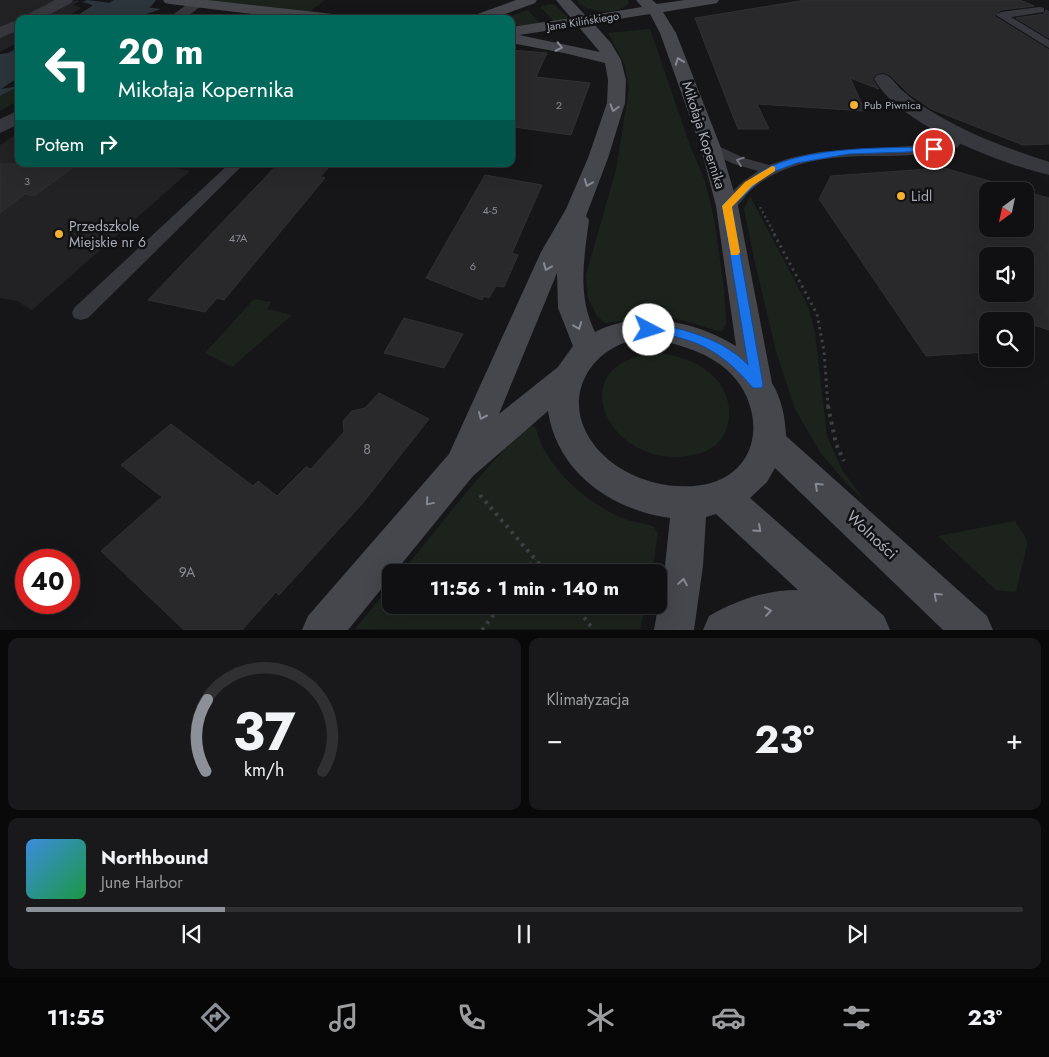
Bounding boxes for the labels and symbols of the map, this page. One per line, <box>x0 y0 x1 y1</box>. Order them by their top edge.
street label: Jana Kilińskiego <box>544 7 620 35</box>
one-way arrow <box>555 41 564 52</box>
one-way arrow <box>674 57 684 65</box>
street label: Mikołaja Kopernika <box>677 79 731 191</box>
house number: 2 <box>556 97 562 113</box>
place label: Pub Piwnica <box>864 97 921 113</box>
marker: Pub Piwnica <box>848 99 860 111</box>
one-way arrow <box>609 103 620 112</box>
pin <box>913 128 955 170</box>
one-way arrow <box>736 157 744 167</box>
house number: 3 <box>24 173 30 189</box>
one-way arrow <box>584 178 594 187</box>
north arrow <box>979 182 1034 238</box>
place label: Lidl <box>911 186 932 206</box>
marker: Lidl <box>895 190 907 202</box>
house number: 4-5 <box>483 202 497 218</box>
place label: Przedszkole Miejskie nr 6 <box>69 216 146 252</box>
marker: Przedszkole Miejskie nr 6 <box>53 228 65 240</box>
house number: 47A <box>229 230 248 246</box>
house number: 6 <box>470 258 476 274</box>
one-way arrow <box>542 262 553 271</box>
position arrow <box>622 303 674 355</box>
one-way arrow <box>572 321 582 329</box>
one-way arrow <box>478 411 489 420</box>
house number: 8 <box>363 439 371 459</box>
one-way arrow <box>814 482 823 491</box>
one-way arrow <box>426 497 435 506</box>
street label: Wolności <box>841 505 903 565</box>
one-way arrow <box>752 523 761 532</box>
speed limit sign: 40 <box>15 549 80 614</box>
house number: 9A <box>179 562 196 582</box>
one-way arrow <box>677 577 688 585</box>
one-way arrow <box>934 593 943 602</box>
one-way arrow <box>763 607 772 617</box>

